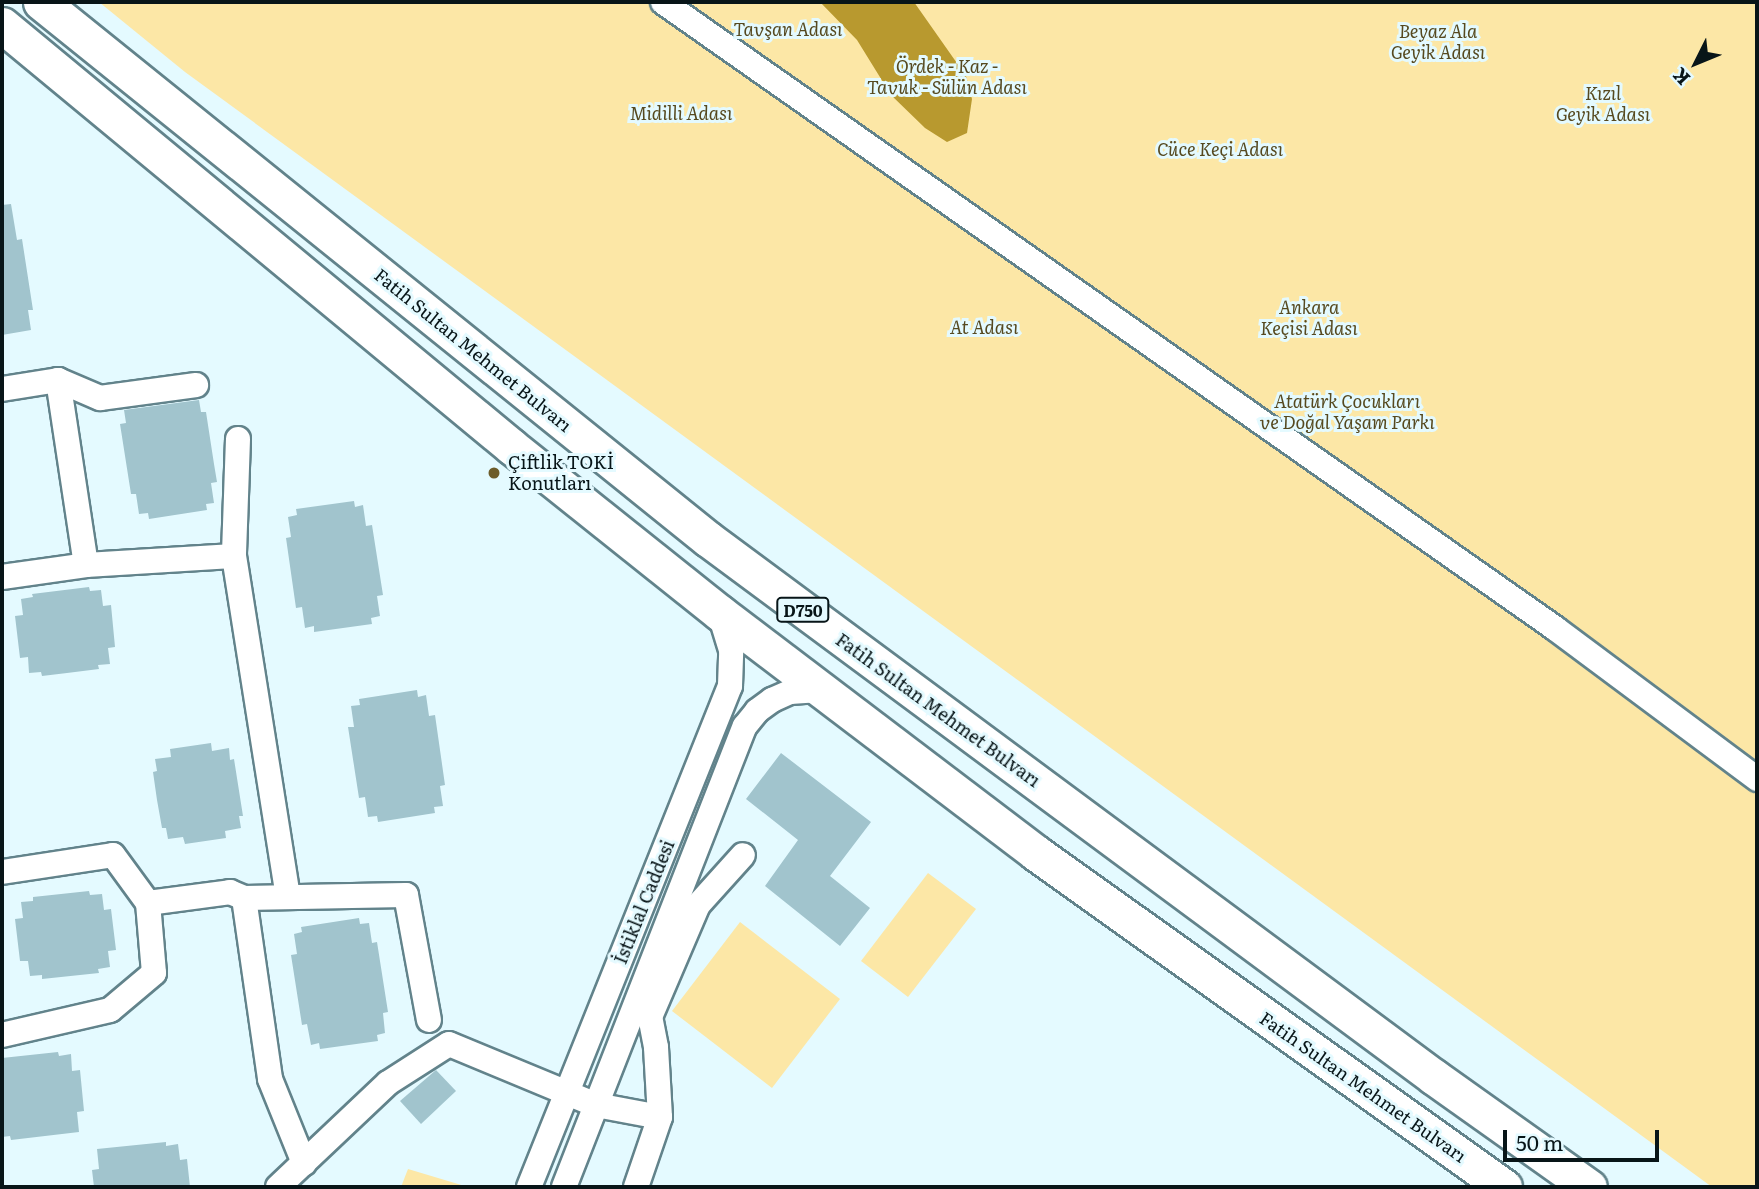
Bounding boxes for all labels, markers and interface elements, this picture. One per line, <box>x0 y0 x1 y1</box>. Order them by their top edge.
park label: Tavşan Adası <box>734 18 842 40</box>
park label: Beyaz Ala Geyik Adası <box>1391 21 1485 64</box>
north arrow <box>1661 28 1731 98</box>
park label: Ördek - Kaz - Tavuk - Sülün Adası <box>867 56 1027 98</box>
text: K <box>1665 62 1696 92</box>
park label: Kızıl Geyik Adası <box>1556 83 1650 126</box>
park label: Midilli Adası <box>630 102 732 124</box>
park label: Cüce Keçi Adası <box>1157 138 1283 160</box>
street label: Fatih Sultan Mehmet Bulvarı <box>370 264 576 436</box>
park label: Ankara Keçisi Adası <box>1260 297 1358 340</box>
park label: At Adası <box>950 316 1018 338</box>
park label: Atatürk Çocukları ve Doğal Yaşam Parkı <box>1259 391 1435 434</box>
place label: Çiftlik TOKİ Konutları <box>508 452 614 494</box>
marker: Çiftlik TOKİ Konutları <box>486 465 502 481</box>
road number: D750 <box>775 597 831 622</box>
street label: Fatih Sultan Mehmet Bulvarı <box>832 629 1044 791</box>
street label: İstiklal Caddesi <box>609 837 679 967</box>
street label: Fatih Sultan Mehmet Bulvarı <box>1256 1007 1470 1167</box>
scale bar <box>1507 1116 1663 1160</box>
text: 50 m <box>1516 1126 1563 1157</box>

